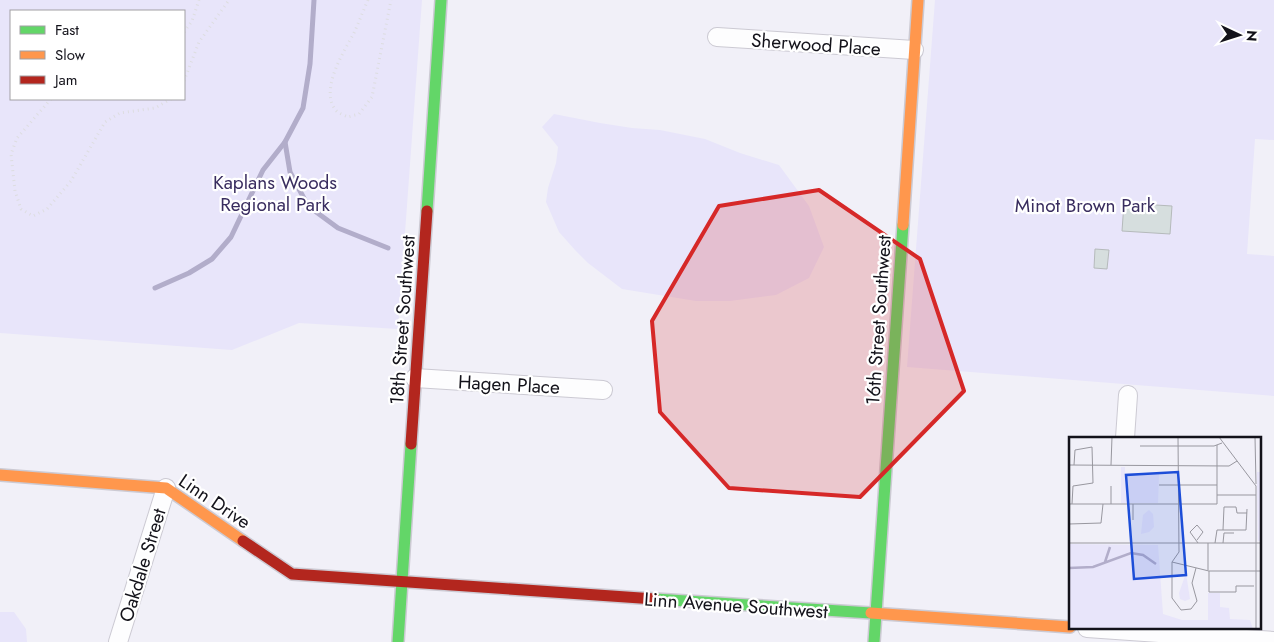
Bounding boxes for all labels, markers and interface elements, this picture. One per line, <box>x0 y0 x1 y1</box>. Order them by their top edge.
legend <box>10 10 185 100</box>
north arrow <box>1214 10 1264 60</box>
text: Fast <box>55 19 79 41</box>
street label: Sherwood Place <box>750 26 882 63</box>
text: N <box>1242 30 1262 42</box>
text: Slow <box>55 44 86 66</box>
text: Jam <box>53 69 78 91</box>
park label: Kaplans Woods Regional Park <box>213 169 337 218</box>
park label: Minot Brown Park <box>1015 192 1156 219</box>
street label: 18th Street Southwest <box>383 234 422 406</box>
street label: 16th Street Southwest <box>859 234 898 406</box>
street label: Hagen Place <box>457 368 561 401</box>
inset map <box>1069 437 1262 630</box>
street label: Linn Drive <box>173 467 256 535</box>
street label: Oakdale Street <box>112 505 173 625</box>
street label: Linn Avenue Southwest <box>643 586 829 625</box>

